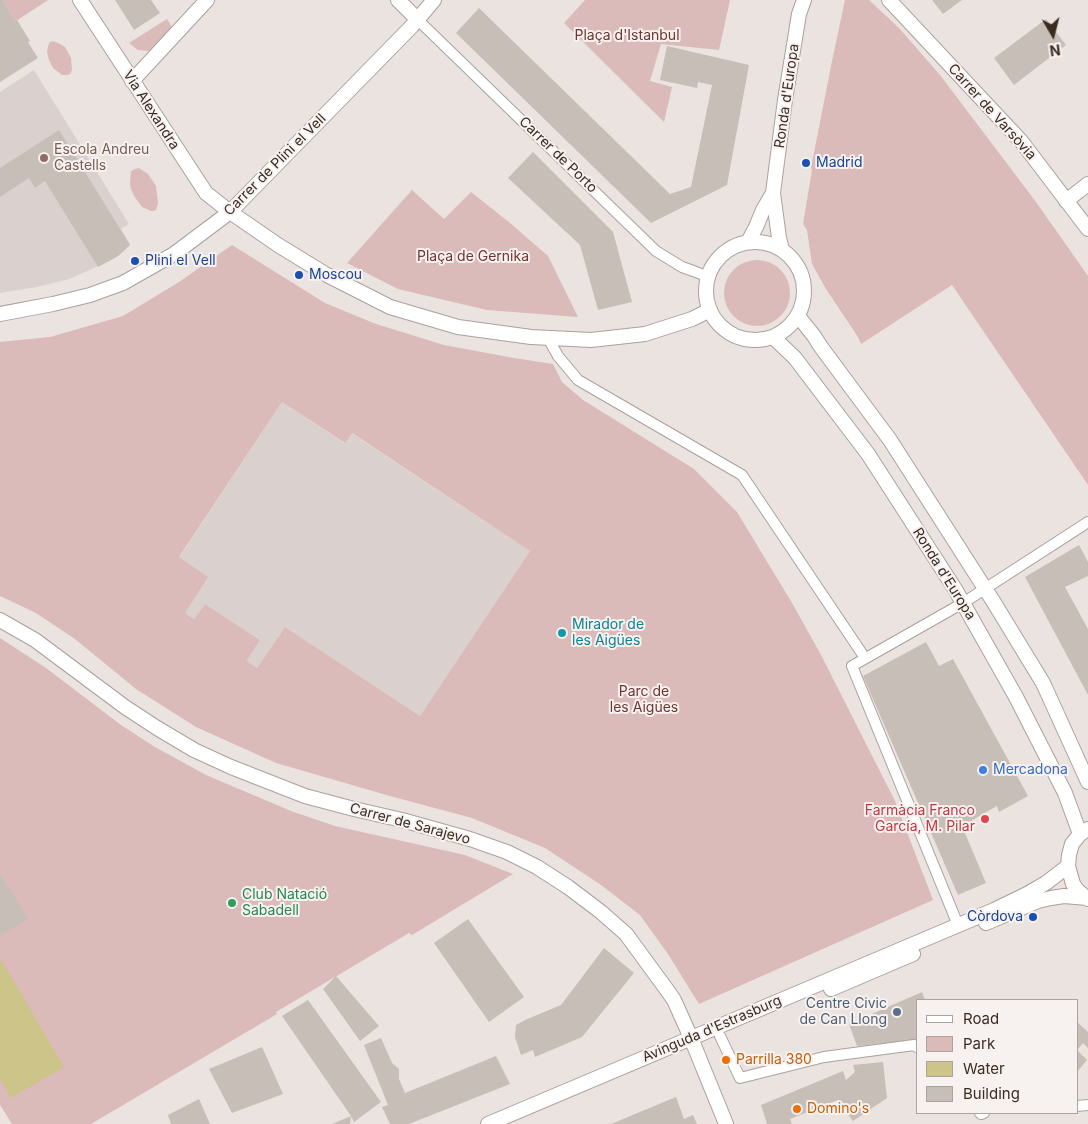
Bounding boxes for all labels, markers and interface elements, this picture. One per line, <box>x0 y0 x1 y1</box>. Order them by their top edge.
north arrow <box>1028 10 1078 60</box>
park label: Plaça d'Istanbul <box>574 28 680 44</box>
text: N <box>1049 41 1062 60</box>
street label: Ronda d'Europa <box>771 43 803 149</box>
street label: Carrer de Varsòvia <box>944 61 1040 163</box>
street label: Via Alexandra <box>119 67 183 153</box>
street label: Carrer de Plini el Vell <box>220 110 330 220</box>
street label: Carrer de Porto <box>515 113 601 197</box>
place label: Escola Andreu Castells <box>54 142 149 174</box>
marker: Escola Andreu Castells <box>38 152 50 164</box>
place label: Madrid <box>816 155 863 171</box>
marker: Madrid <box>800 157 812 169</box>
park label: Plaça de Gernika <box>417 249 529 265</box>
place label: Plini el Vell <box>145 253 216 269</box>
marker: Plini el Vell <box>129 255 141 267</box>
place label: Moscou <box>309 267 362 283</box>
marker: Moscou <box>293 269 305 281</box>
street label: Ronda d'Europa <box>909 525 979 623</box>
place label: Mirador de les Aigües <box>572 617 644 650</box>
marker: Mirador de les Aigües <box>556 627 568 639</box>
park label: Parc de les Aigües <box>610 684 678 716</box>
place label: Mercadona <box>993 762 1068 778</box>
marker: Mercadona <box>977 764 989 776</box>
street label: Carrer de Sarajevo <box>348 800 472 848</box>
place label: Farmàcia Franco García, M. Pilar <box>865 803 975 836</box>
marker: Farmàcia Franco García, M. Pilar <box>979 813 991 825</box>
place label: Club Natació Sabadell <box>242 887 327 920</box>
marker: Club Natació Sabadell <box>226 897 238 909</box>
place label: Còrdova <box>967 909 1023 925</box>
marker: Còrdova <box>1027 911 1039 923</box>
street label: Avinguda d'Estrasburg <box>640 992 784 1066</box>
place label: Centre Civic de Can Llong <box>799 996 887 1028</box>
legend <box>916 999 1078 1114</box>
marker: Centre Civic de Can Llong <box>891 1006 903 1018</box>
text: Road <box>963 1009 999 1028</box>
text: Park <box>963 1034 995 1053</box>
place label: Parrilla 380 <box>736 1052 812 1068</box>
marker: Parrilla 380 <box>720 1054 732 1066</box>
text: Water <box>963 1059 1005 1078</box>
text: Building <box>963 1084 1020 1103</box>
place label: Domino's <box>807 1101 869 1117</box>
marker: Domino's <box>791 1103 803 1115</box>

